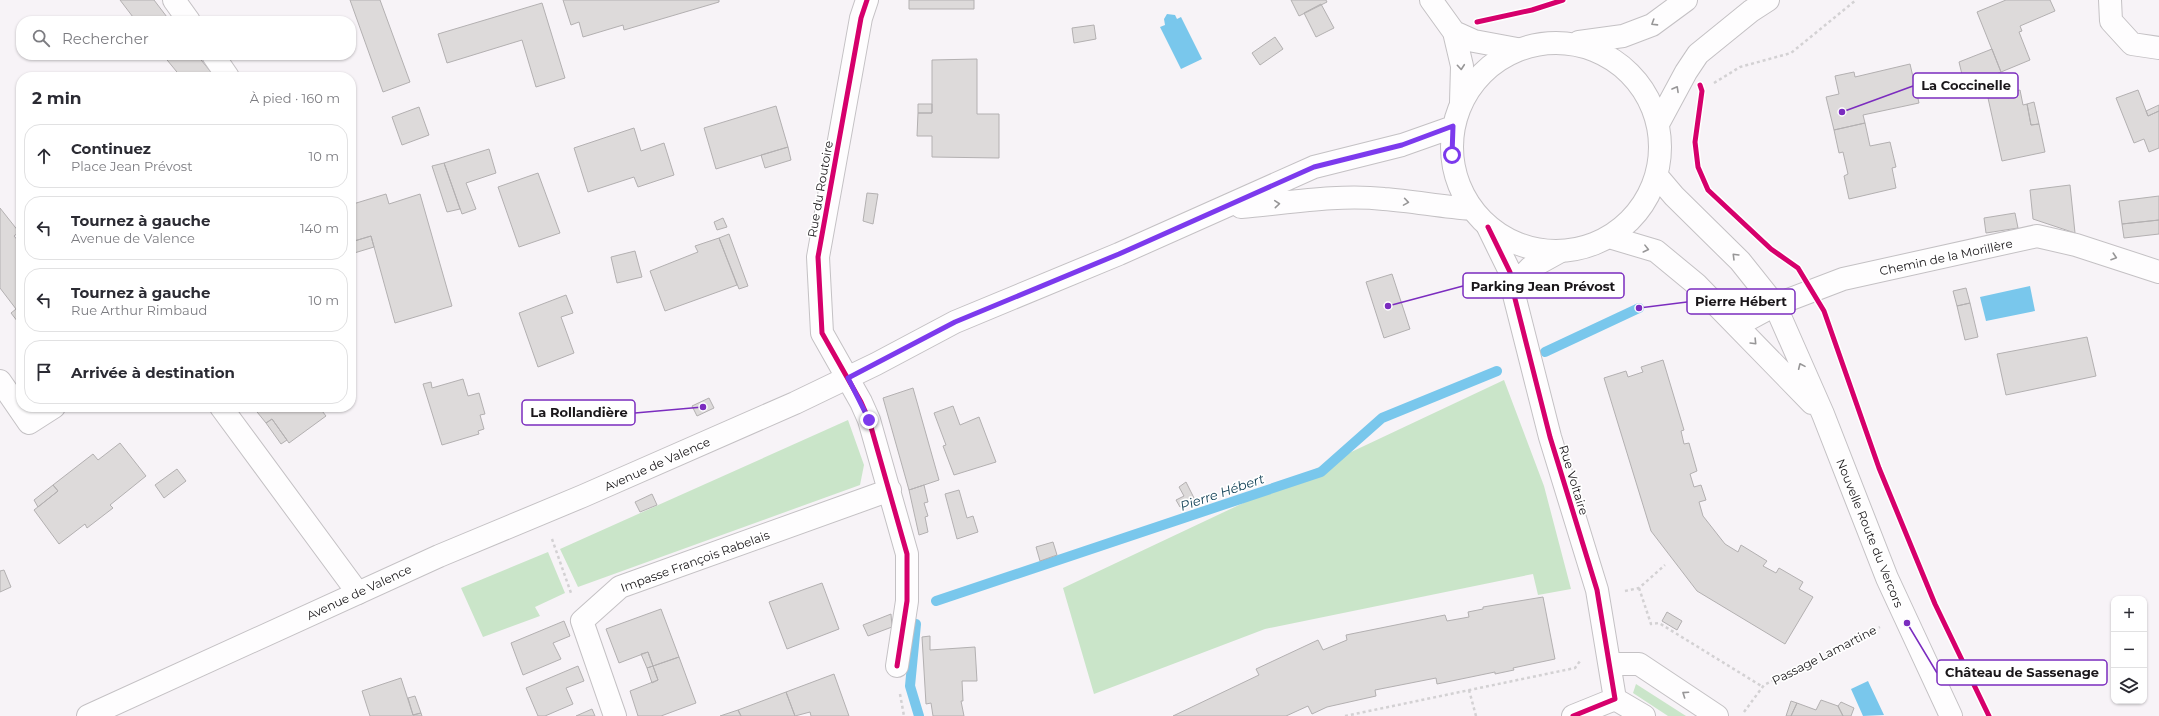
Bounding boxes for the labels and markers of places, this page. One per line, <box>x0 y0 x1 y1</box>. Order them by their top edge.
callout: La Coccinelle <box>1913 73 2018 98</box>
callout: Parking Jean Prévost <box>1463 273 1624 298</box>
callout: Pierre Hébert <box>1687 289 1795 314</box>
callout: La Rollandière <box>522 400 635 425</box>
callout: Château de Sassenage <box>1937 660 2107 685</box>

